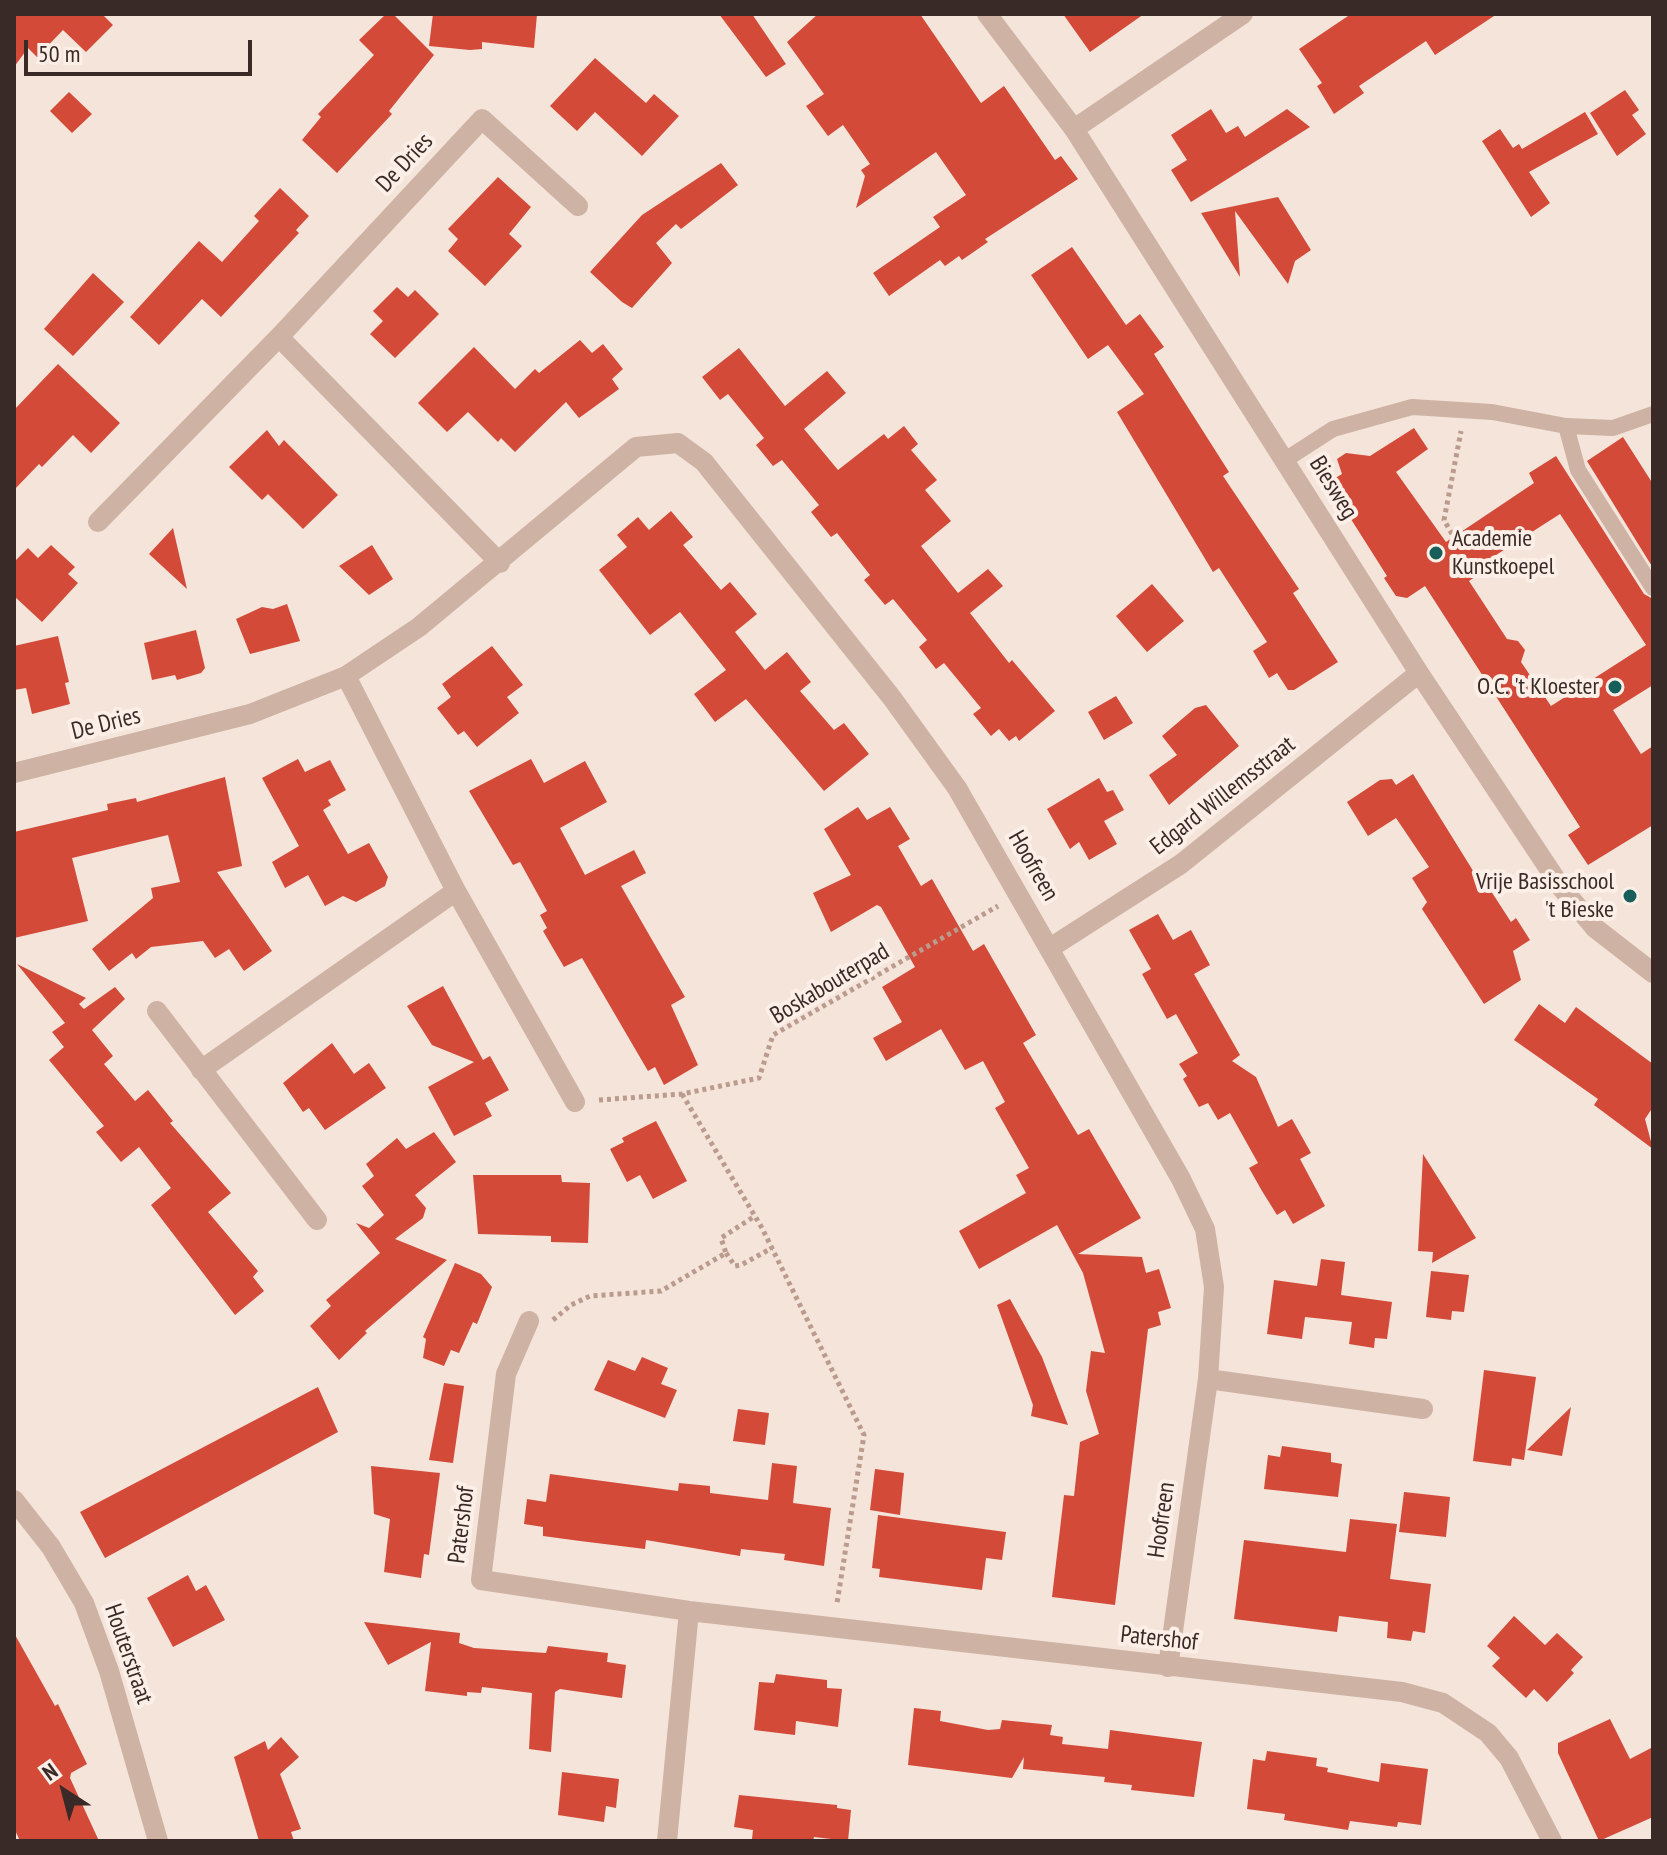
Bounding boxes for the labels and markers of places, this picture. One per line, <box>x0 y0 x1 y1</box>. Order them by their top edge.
place label: Academie Kunstkoepel <box>1452 525 1554 581</box>
marker: Academie Kunstkoepel <box>1427 544 1445 562</box>
place label: O.C. 't Kloester <box>1477 673 1599 701</box>
marker: O.C. 't Kloester <box>1606 678 1624 696</box>
place label: Vrije Basisschool 't Bieske <box>1476 868 1614 924</box>
marker: Vrije Basisschool 't Bieske <box>1621 887 1639 905</box>

